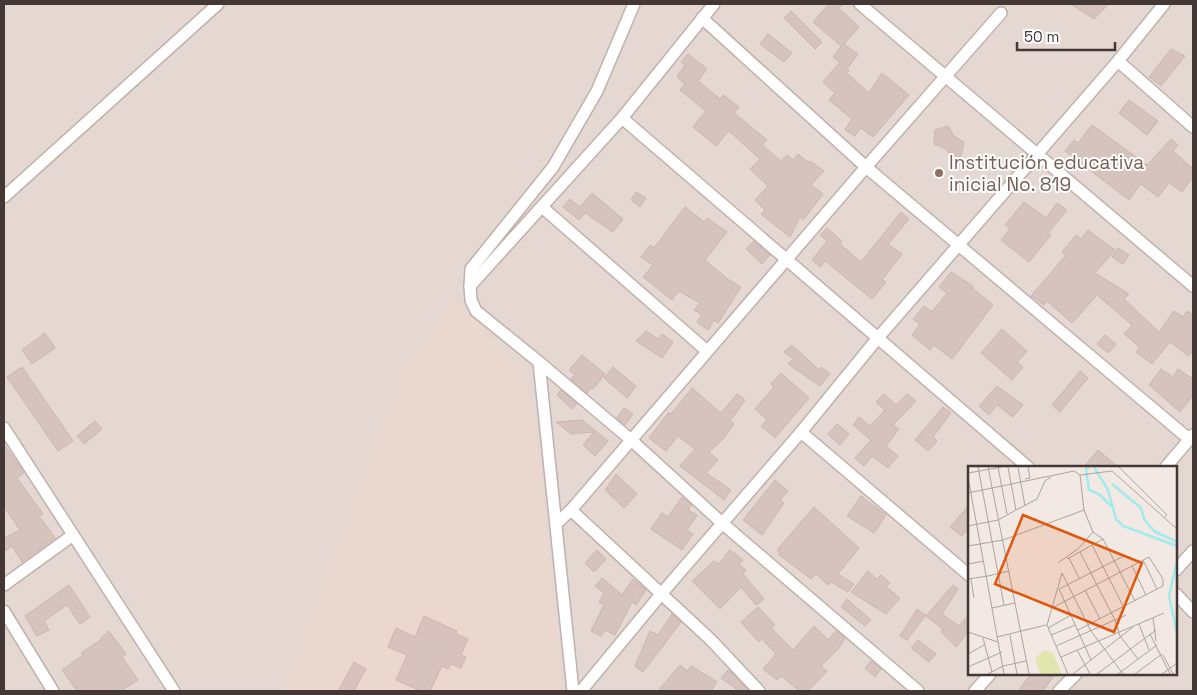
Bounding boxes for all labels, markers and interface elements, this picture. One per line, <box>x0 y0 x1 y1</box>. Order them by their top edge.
scale bar <box>1017 20 1114 52</box>
text: 50 m <box>1024 27 1059 46</box>
place label: Institución educativa inicial No. 819 <box>949 150 1144 197</box>
marker: Institución educativa inicial No. 819 <box>933 167 945 179</box>
inset map <box>968 466 1177 675</box>

